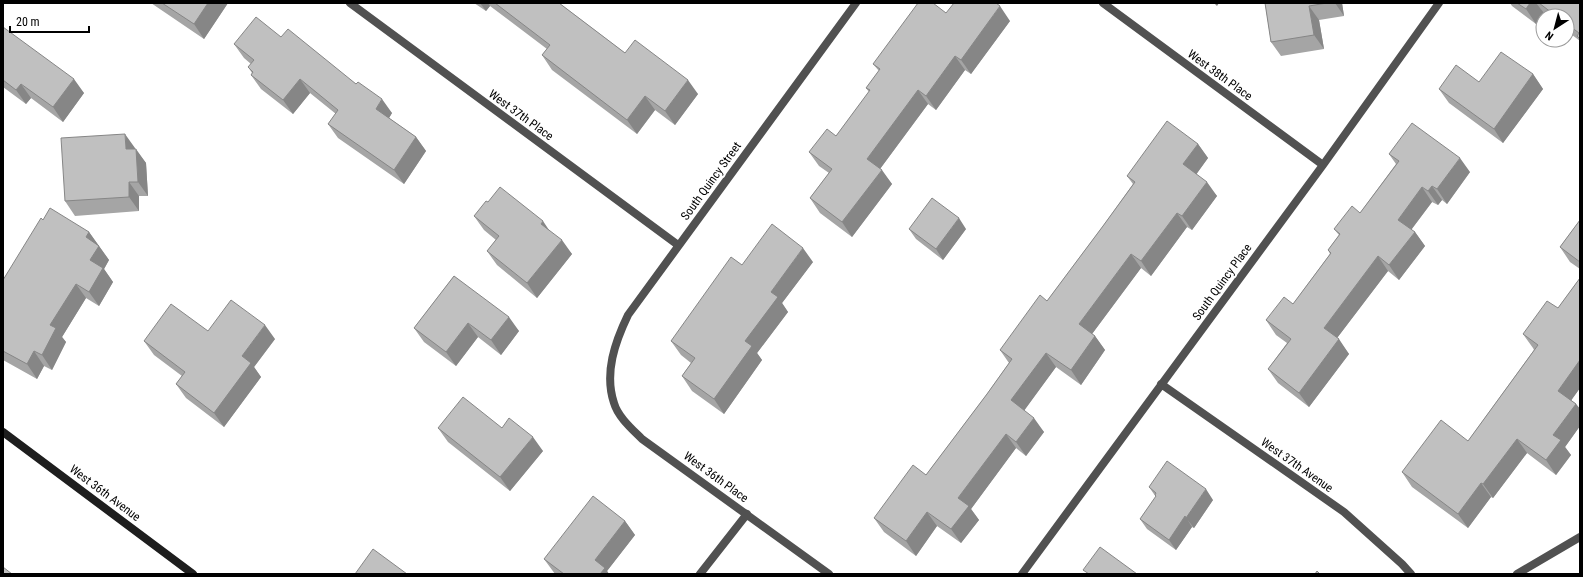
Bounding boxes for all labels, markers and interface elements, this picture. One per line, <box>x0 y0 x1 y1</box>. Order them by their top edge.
scale bar <box>10 8 89 34</box>
north arrow <box>1535 8 1575 48</box>
text: 20 m <box>16 15 40 29</box>
text: N <box>1543 28 1556 43</box>
street label: West 38th Place <box>1185 47 1255 103</box>
street label: West 37th Place <box>486 87 556 143</box>
street label: South Quincy Street <box>678 139 744 223</box>
street label: South Quincy Place <box>1189 241 1255 323</box>
street label: West 37th Avenue <box>1258 435 1336 495</box>
street label: West 36th Place <box>681 449 751 505</box>
street label: West 36th Avenue <box>67 462 143 524</box>

